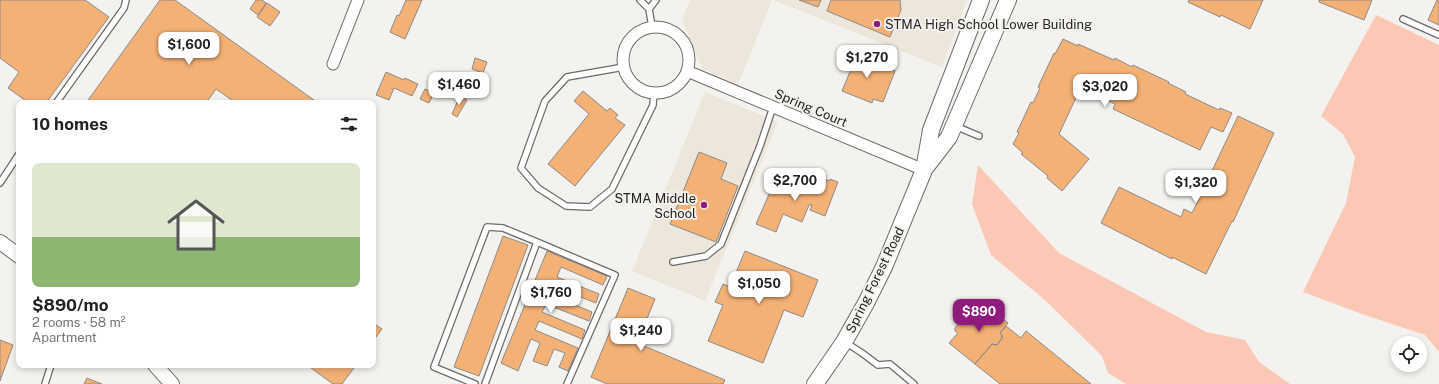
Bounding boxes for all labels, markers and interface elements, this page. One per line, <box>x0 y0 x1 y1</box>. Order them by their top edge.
place label: STMA High School Lower Building <box>885 17 1092 32</box>
marker: STMA High School Lower Building <box>872 19 882 29</box>
pin: $1,600 <box>156 32 222 66</box>
text: $1,600 <box>167 37 211 52</box>
pin: $1,270 <box>834 45 900 79</box>
text: $1,270 <box>846 50 888 65</box>
pin: $1,460 <box>426 72 492 106</box>
pin: $3,020 <box>1072 74 1138 108</box>
text: $1,460 <box>437 77 481 92</box>
text: $3,020 <box>1082 79 1128 94</box>
street label: Spring Court <box>772 86 850 130</box>
icon: filters <box>338 113 360 135</box>
text: 10 homes <box>32 114 108 134</box>
pin: $2,700 <box>762 168 828 202</box>
pin: $1,320 <box>1163 170 1229 204</box>
text: $2,700 <box>773 173 817 188</box>
text: $1,320 <box>1174 175 1218 190</box>
icon: home <box>160 189 232 261</box>
place label: STMA Middle School <box>615 191 696 221</box>
marker: STMA Middle School <box>699 200 709 210</box>
street label: Spring Forest Road <box>843 224 907 336</box>
pin: $1,050 <box>726 271 792 305</box>
text: $1,050 <box>737 276 781 291</box>
pin: $1,760 <box>518 280 584 314</box>
text: $1,760 <box>530 285 572 300</box>
text: $890/mo <box>32 295 109 315</box>
pin: $890 <box>955 299 1003 333</box>
text: $890 <box>962 304 996 319</box>
text: 2 rooms · 58 m² <box>32 315 125 330</box>
pin: $1,240 <box>608 318 674 352</box>
text: $1,240 <box>619 323 663 338</box>
text: Apartment <box>32 330 97 345</box>
map controls <box>1391 336 1427 372</box>
button: locate <box>1391 336 1427 372</box>

